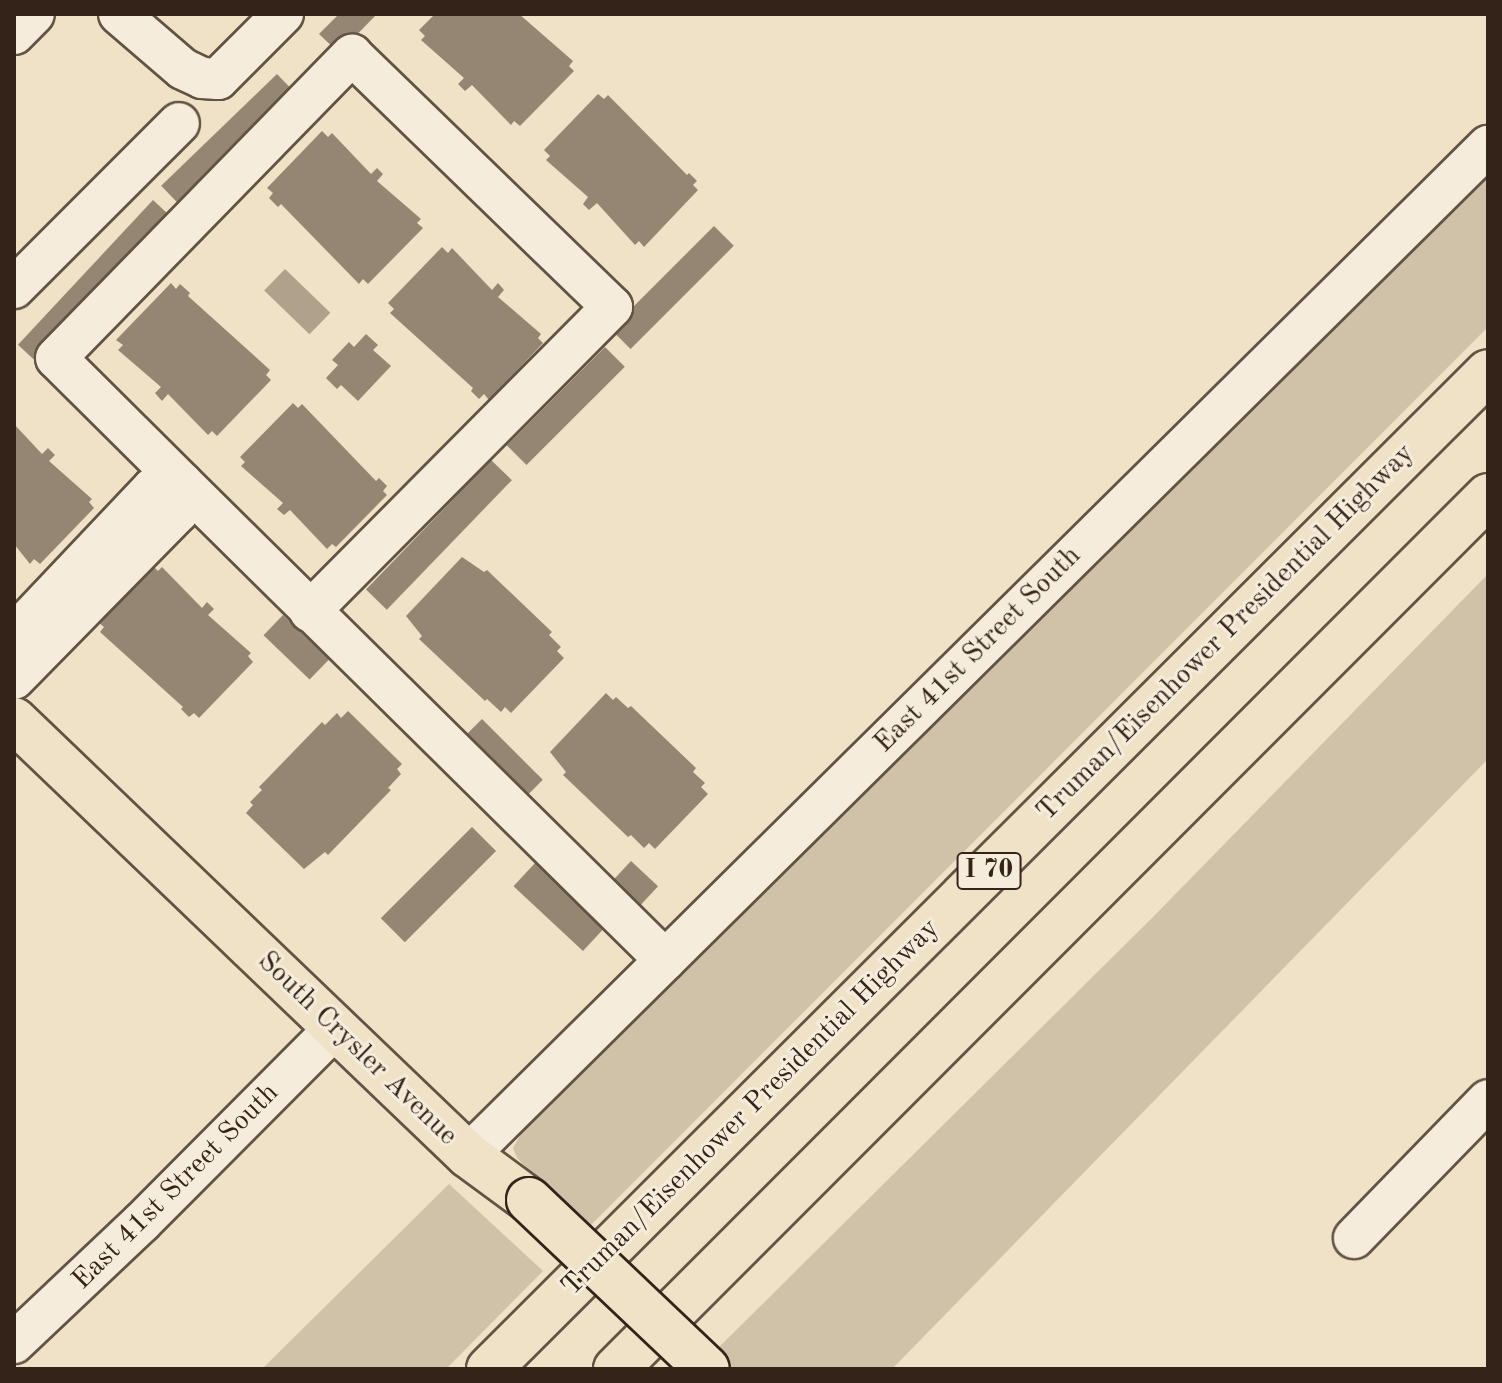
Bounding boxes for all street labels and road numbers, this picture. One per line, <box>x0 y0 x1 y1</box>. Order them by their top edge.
street label: Truman/Eisenhower Presidential Highway <box>1030 437 1422 829</box>
street label: East 41st Street South <box>868 540 1088 760</box>
road number: I 70 <box>955 849 1023 893</box>
street label: Truman/Eisenhower Presidential Highway <box>555 912 947 1304</box>
street label: South Crysler Avenue <box>250 945 464 1153</box>
street label: East 41st Street South <box>66 1077 286 1297</box>

